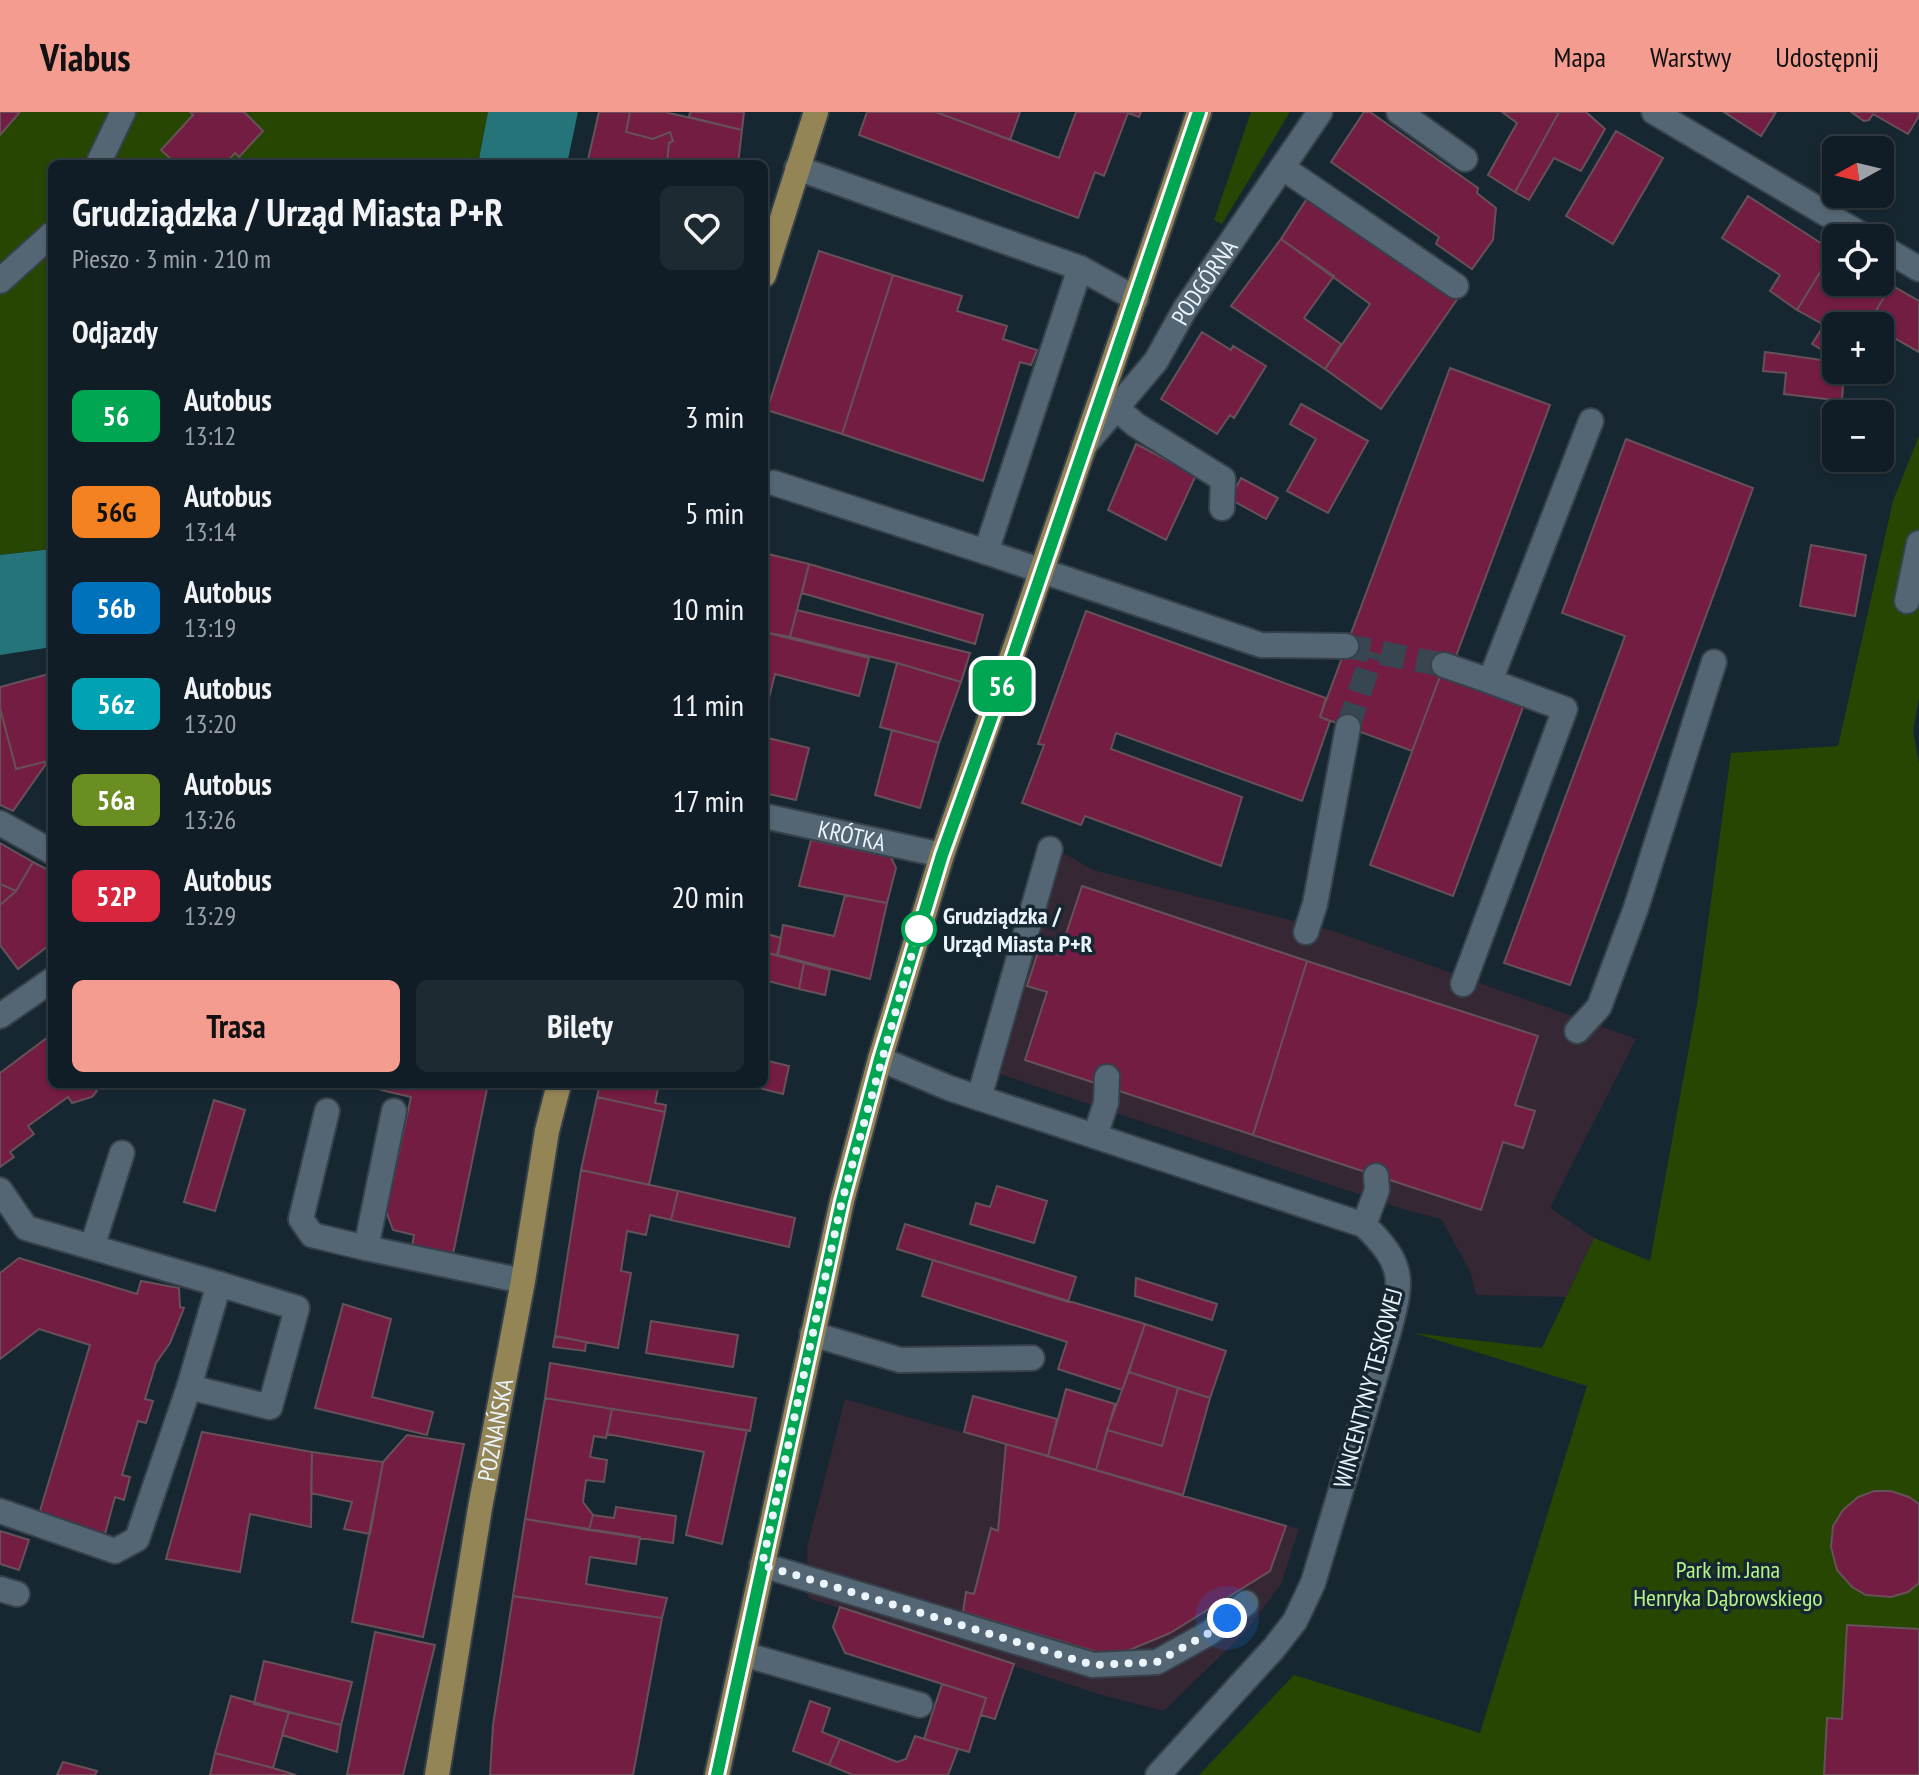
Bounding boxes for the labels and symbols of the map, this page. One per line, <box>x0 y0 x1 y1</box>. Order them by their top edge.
north arrow <box>1822 136 1894 208</box>
street label: PODGÓRNA <box>1164 232 1244 330</box>
line badge: 56 <box>966 660 1038 712</box>
street label: KRÓTKA <box>815 813 889 858</box>
place label: Grudziądzka / Urząd Miasta P+R <box>943 900 1093 959</box>
marker: Grudziądzka / Urząd Miasta P+R <box>902 912 936 946</box>
street label: WINCENTYNY TESKOWEJ <box>1326 1285 1410 1491</box>
street label: POZNAŃSKA <box>470 1375 520 1484</box>
park label: Park im. Jana Henryka Dąbrowskiego <box>1633 1554 1823 1613</box>
your location <box>1207 1598 1247 1638</box>

